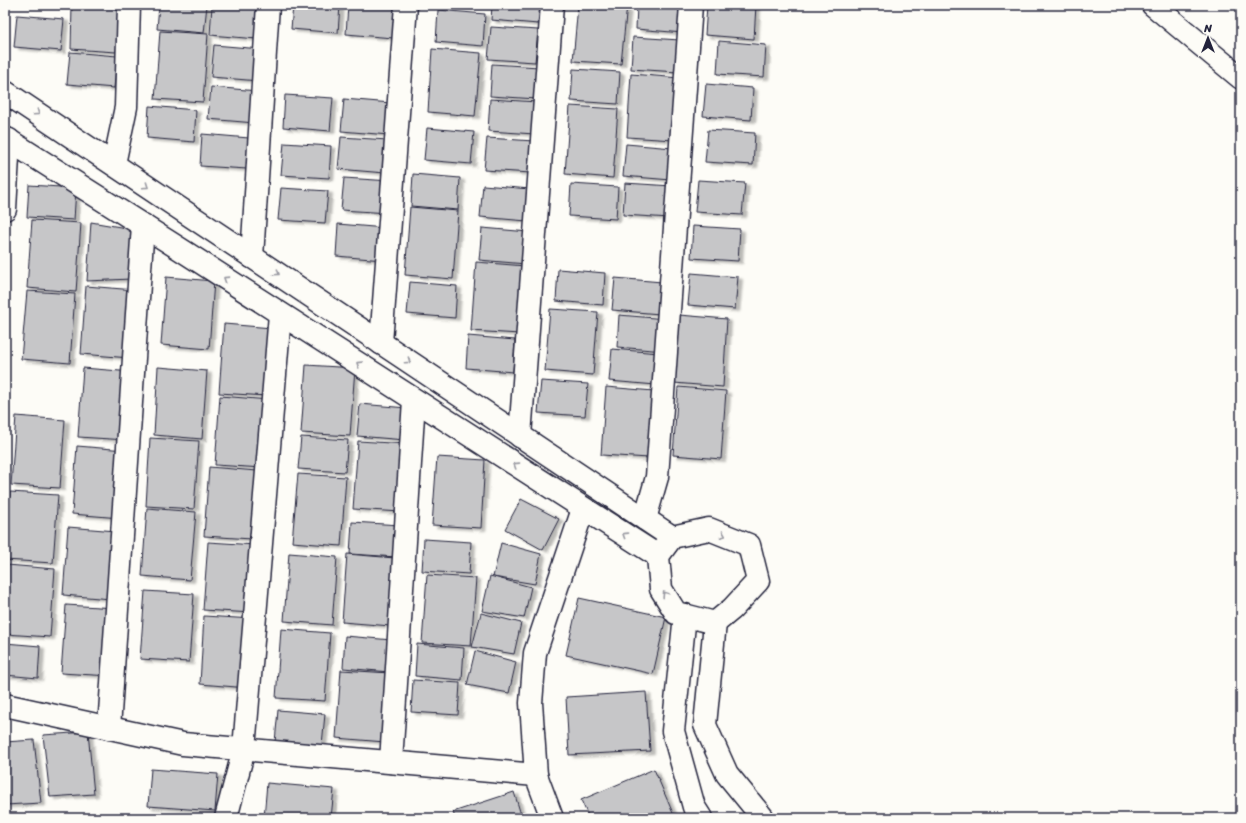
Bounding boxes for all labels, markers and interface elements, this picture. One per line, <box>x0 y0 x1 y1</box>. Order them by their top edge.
north arrow <box>1188 18 1228 58</box>
text: N <box>1203 19 1212 38</box>
one-way arrow <box>33 109 40 116</box>
one-way arrow <box>141 181 148 188</box>
one-way arrow <box>273 269 280 276</box>
one-way arrow <box>223 276 230 283</box>
one-way arrow <box>404 356 411 364</box>
one-way arrow <box>356 361 363 369</box>
one-way arrow <box>513 463 520 470</box>
one-way arrow <box>719 530 727 538</box>
one-way arrow <box>622 533 629 540</box>
one-way arrow <box>662 592 669 599</box>

